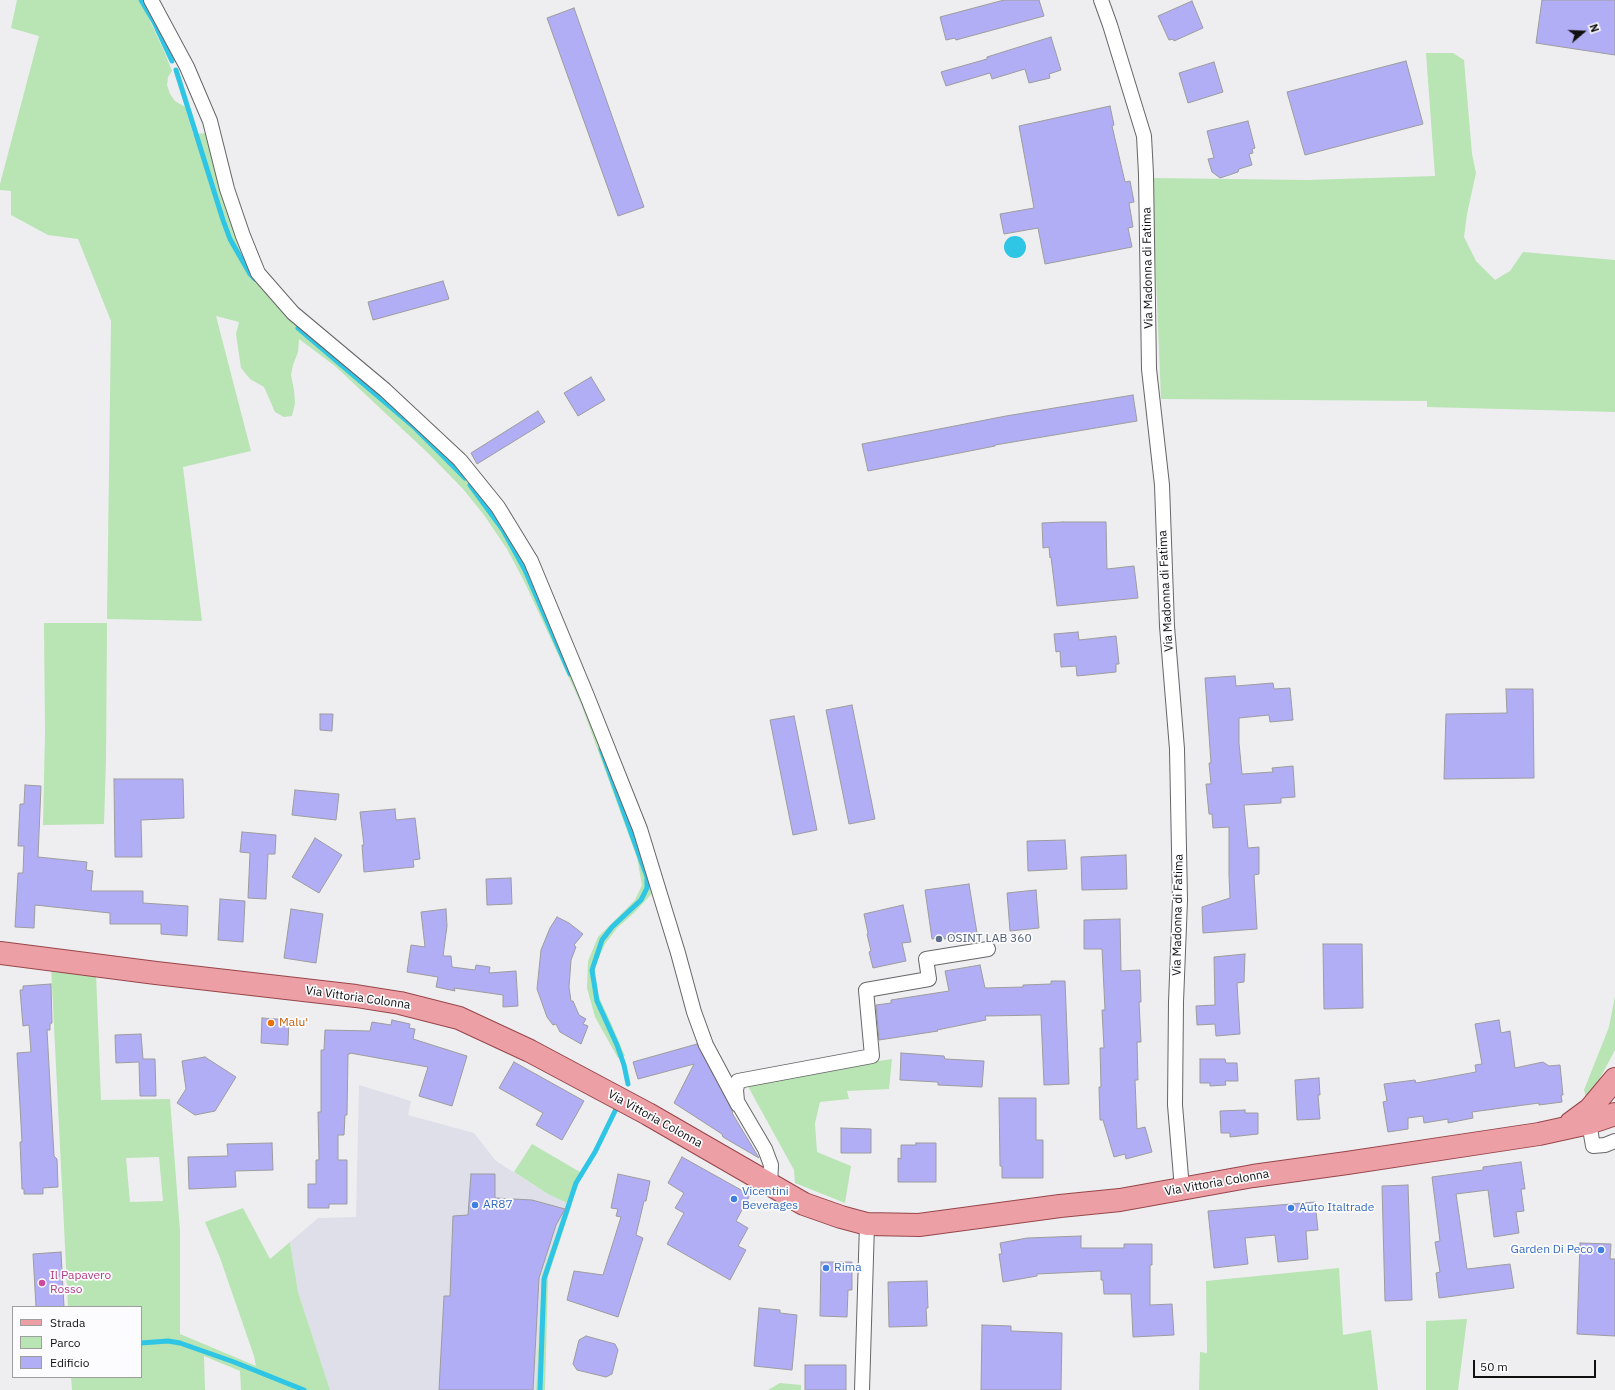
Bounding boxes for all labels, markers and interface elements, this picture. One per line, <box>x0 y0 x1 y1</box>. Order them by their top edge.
north arrow <box>1563 12 1603 52</box>
text: N <box>1586 22 1602 34</box>
street label: Via Madonna di Fatima <box>1140 207 1156 329</box>
street label: Via Madonna di Fatima <box>1156 530 1176 652</box>
street label: Via Madonna di Fatima <box>1170 854 1186 976</box>
place label: OSINT LAB 360 <box>947 932 1032 946</box>
marker: OSINT LAB 360 <box>934 934 944 944</box>
street label: Via Vittoria Colonna <box>305 984 411 1012</box>
place label: Malu' <box>279 1016 308 1030</box>
marker: Malu' <box>266 1018 276 1028</box>
street label: Via Vittoria Colonna <box>605 1087 705 1151</box>
street label: Via Vittoria Colonna <box>1164 1167 1270 1199</box>
place label: Vicentini Beverages <box>742 1185 798 1213</box>
marker: Vicentini Beverages <box>729 1194 739 1204</box>
place label: AR87 <box>483 1198 513 1212</box>
marker: AR87 <box>470 1200 480 1210</box>
place label: Auto Italtrade <box>1299 1201 1374 1215</box>
marker: Auto Italtrade <box>1286 1203 1296 1213</box>
place label: Garden Di Peco <box>1511 1243 1593 1257</box>
marker: Garden Di Peco <box>1596 1245 1606 1255</box>
place label: Rima <box>834 1261 862 1275</box>
marker: Rima <box>821 1263 831 1273</box>
place label: Il Papavero Rosso <box>50 1269 111 1297</box>
marker: Il Papavero Rosso <box>37 1278 47 1288</box>
legend <box>12 1306 142 1378</box>
text: Strada <box>50 1315 85 1330</box>
text: Parco <box>50 1335 81 1350</box>
scale bar <box>1475 1352 1598 1378</box>
text: Edificio <box>50 1355 89 1370</box>
text: 50 m <box>1480 1359 1508 1374</box>

